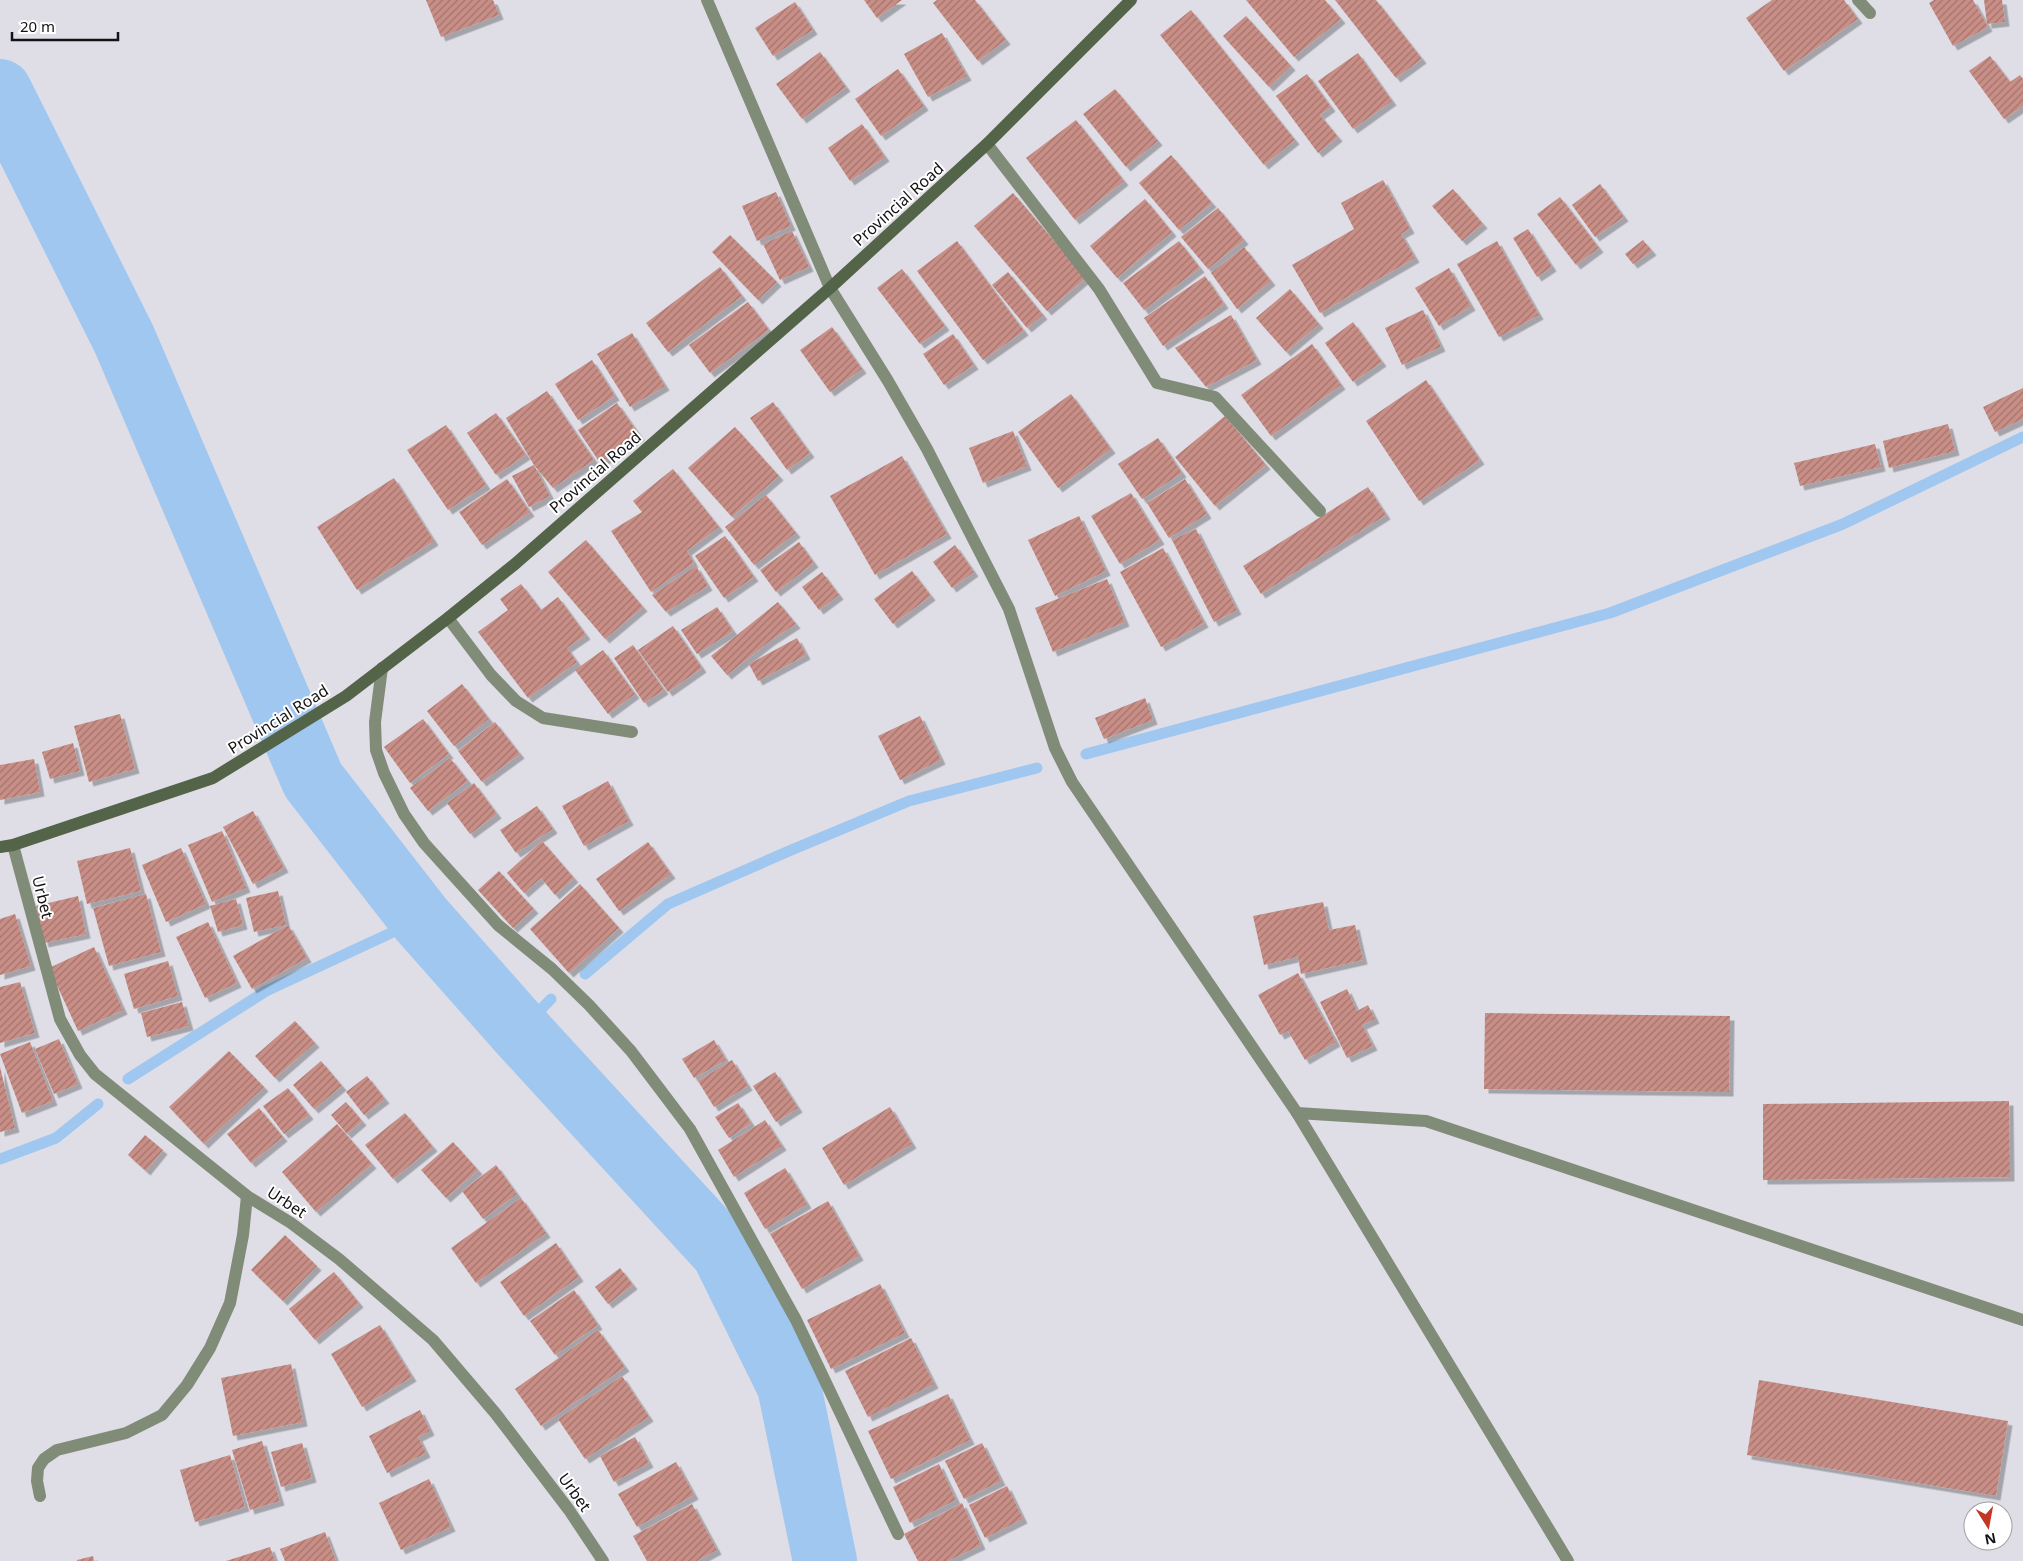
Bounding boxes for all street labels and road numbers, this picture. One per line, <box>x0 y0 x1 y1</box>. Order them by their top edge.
street label: Provincial Road <box>848 157 948 251</box>
street label: Provincial Road <box>544 426 646 518</box>
street label: Provincial Road <box>223 679 333 759</box>
street label: Urbet <box>27 874 59 921</box>
street label: Urbet <box>263 1181 311 1223</box>
street label: Urbet <box>553 1468 597 1516</box>

